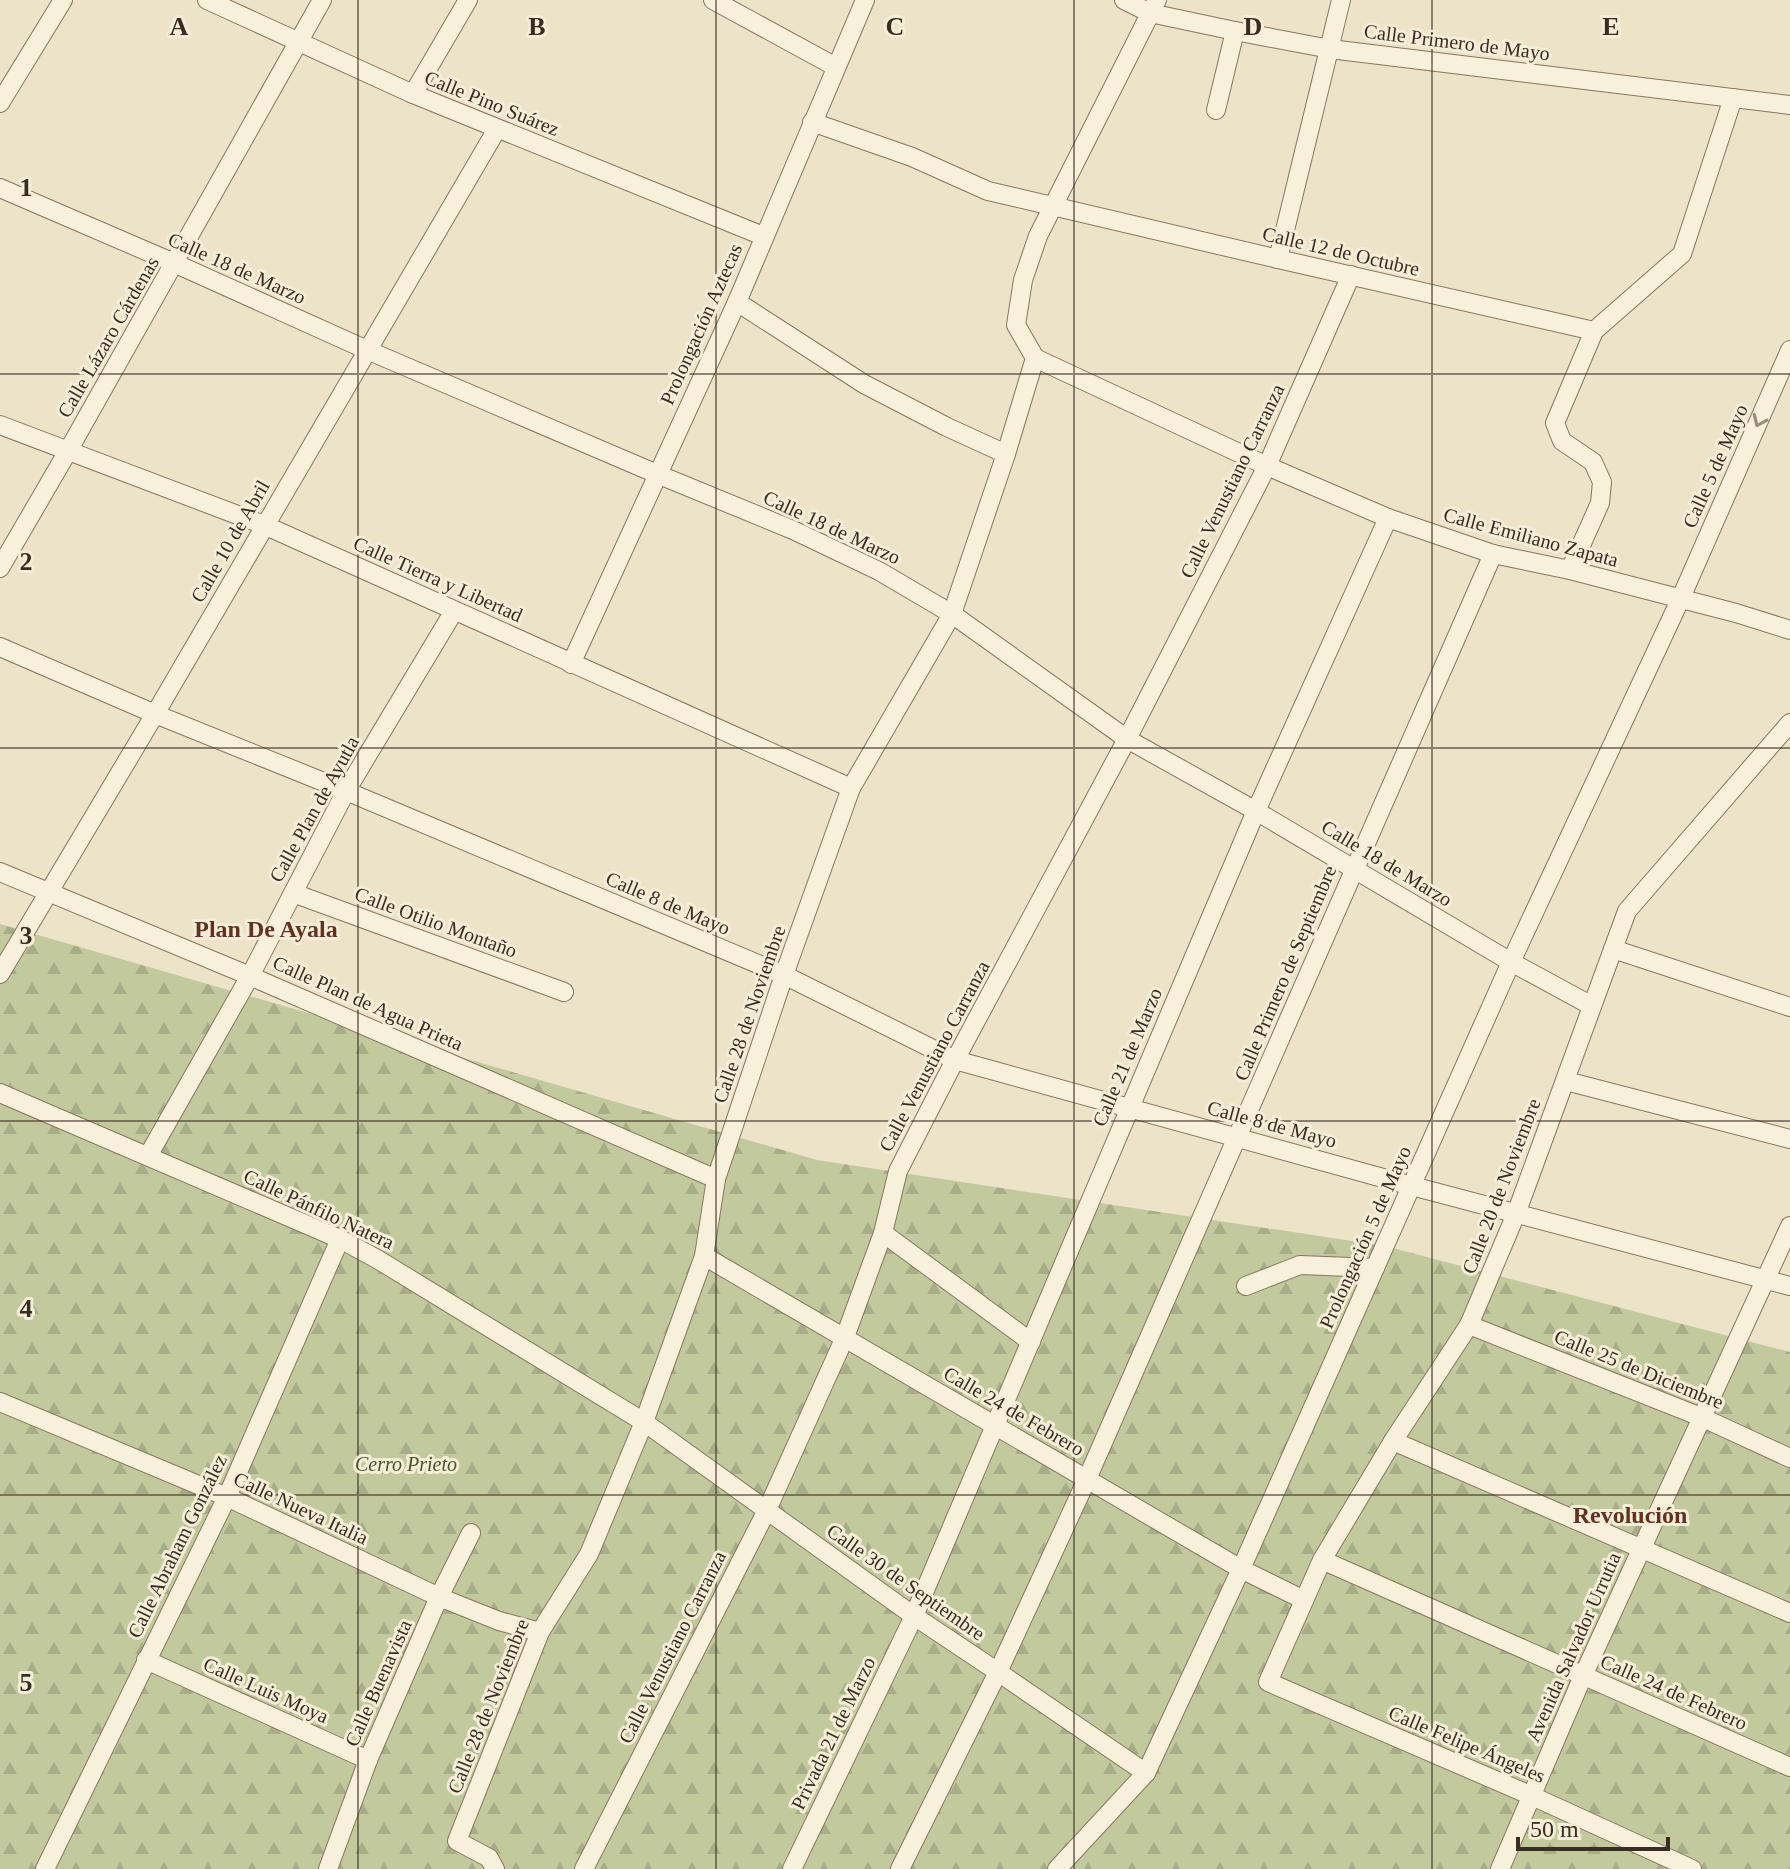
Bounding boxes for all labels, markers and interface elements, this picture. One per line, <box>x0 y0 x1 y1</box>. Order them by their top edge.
text: A <box>170 12 189 41</box>
text: B <box>528 12 546 41</box>
text: C <box>886 12 904 41</box>
text: D <box>1244 12 1262 41</box>
text: E <box>1602 12 1620 41</box>
street label: Calle Primero de Mayo <box>1363 20 1551 65</box>
street label: Calle Pino Suárez <box>421 66 563 140</box>
text: 1 <box>20 173 33 202</box>
street label: Calle 12 de Octubre <box>1260 222 1422 280</box>
street label: Calle 18 de Marzo <box>165 228 309 308</box>
street label: Prolongación Aztecas <box>656 240 747 408</box>
street label: Calle Lázaro Cárdenas <box>53 252 163 421</box>
street label: Calle Venustiano Carranza <box>1175 380 1289 581</box>
street label: Calle 5 de Mayo <box>1678 401 1753 532</box>
one-way arrow <box>1752 413 1768 427</box>
street label: Calle 10 de Abril <box>186 476 274 606</box>
street label: Calle 18 de Marzo <box>760 486 904 568</box>
street label: Calle Emiliano Zapata <box>1441 503 1621 572</box>
street label: Calle Tierra y Libertad <box>350 532 526 627</box>
text: 2 <box>20 547 33 576</box>
street label: Calle Plan de Ayutla <box>265 732 364 886</box>
street label: Calle 18 de Marzo <box>1318 815 1456 911</box>
street label: Calle Primero de Septiembre <box>1230 862 1341 1084</box>
street label: Calle 8 de Mayo <box>602 867 733 940</box>
street label: Calle Otilio Montaño <box>352 882 520 962</box>
district label: Plan De Ayala <box>194 916 338 942</box>
text: 3 <box>20 921 33 950</box>
street label: Calle 28 de Noviembre <box>708 922 790 1106</box>
street label: Calle Plan de Agua Prieta <box>269 951 466 1056</box>
street label: Calle Venustiano Carranza <box>874 957 994 1155</box>
street label: Calle 21 de Marzo <box>1088 984 1166 1130</box>
street label: Calle 20 de Noviembre <box>1457 1095 1545 1277</box>
street label: Calle 8 de Mayo <box>1205 1096 1339 1153</box>
street label: Prolongación 5 de Mayo <box>1315 1142 1416 1332</box>
street label: Calle Pánfilo Natera <box>240 1165 398 1254</box>
text: 4 <box>20 1294 33 1323</box>
street label: Calle 25 de Diciembre <box>1551 1325 1727 1413</box>
street label: Calle 24 de Febrero <box>940 1362 1088 1460</box>
street label: Calle Abraham González <box>123 1451 231 1641</box>
park label: Cerro Prieto <box>355 1453 457 1475</box>
street label: Calle Nueva Italia <box>230 1467 372 1549</box>
district label: Revolución <box>1573 1502 1687 1528</box>
street label: Calle 30 de Septiembre <box>822 1519 989 1646</box>
street label: Calle Venustiano Carranza <box>614 1547 730 1747</box>
street label: Avenida Salvador Urrutia <box>1521 1549 1625 1745</box>
street label: Calle Buenavista <box>340 1616 416 1750</box>
street label: Calle 28 de Noviembre <box>443 1616 533 1796</box>
street label: Calle 24 de Febrero <box>1597 1650 1751 1734</box>
street label: Calle Luis Moya <box>200 1653 332 1728</box>
street label: Privada 21 de Marzo <box>786 1653 880 1813</box>
text: 5 <box>20 1668 33 1697</box>
street label: Calle Felipe Ángeles <box>1385 1701 1549 1788</box>
scale bar <box>1518 1801 1668 1851</box>
text: 50 m <box>1530 1816 1579 1842</box>

